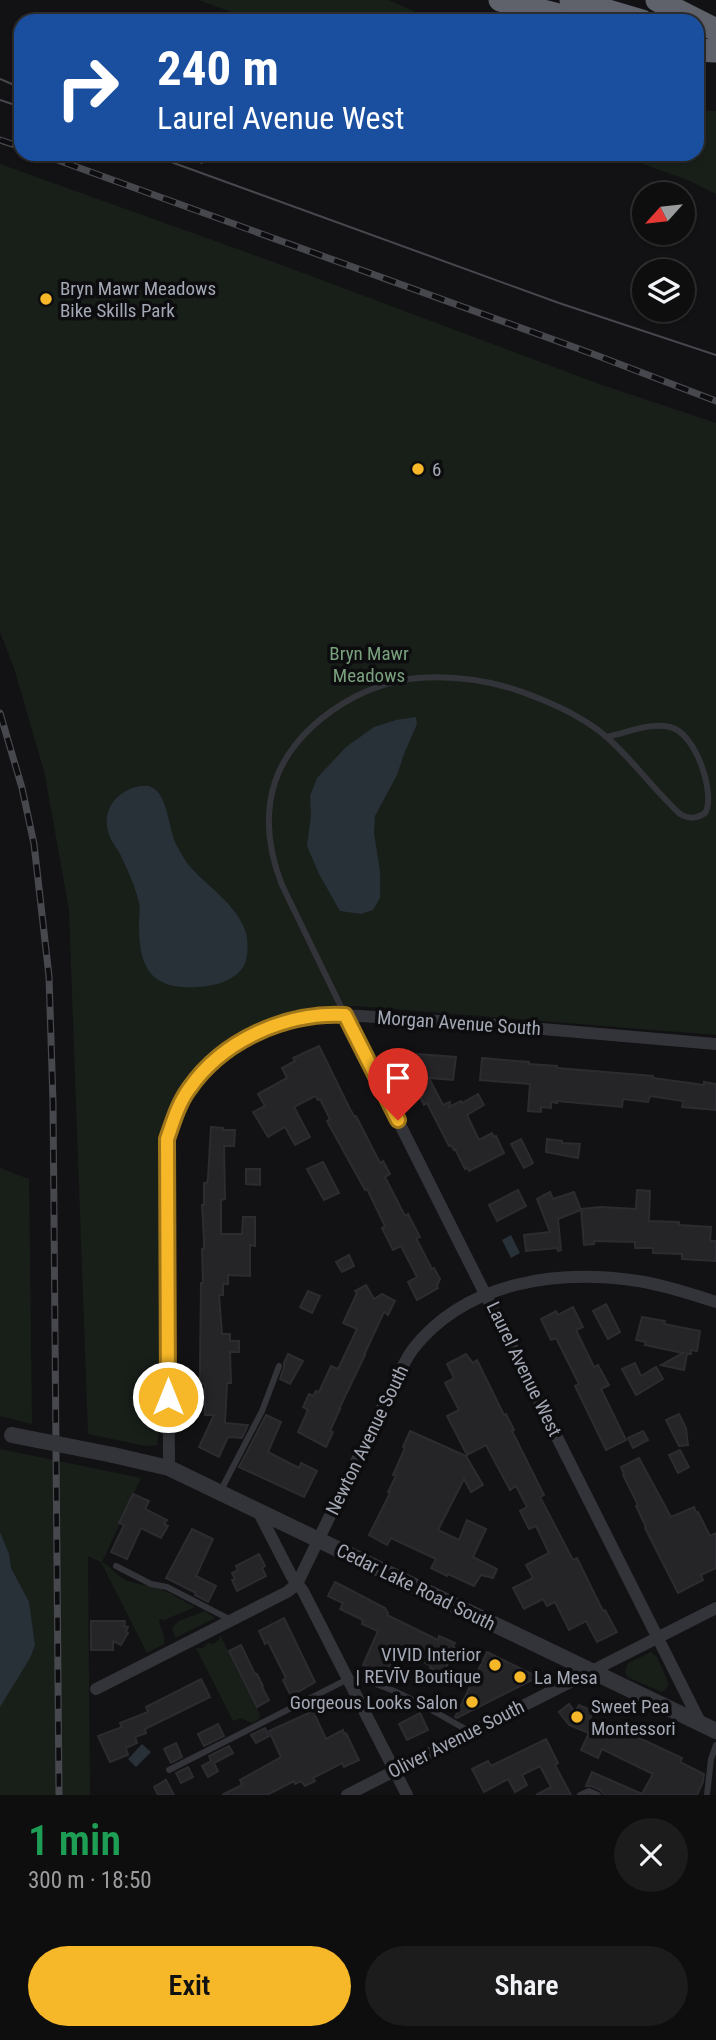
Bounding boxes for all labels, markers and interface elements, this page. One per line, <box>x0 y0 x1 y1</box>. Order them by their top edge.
text: 240 m <box>157 40 279 97</box>
icon: right <box>42 42 133 133</box>
text: Laurel Avenue West <box>157 99 405 137</box>
north arrow <box>632 182 695 245</box>
map controls <box>632 182 695 322</box>
button: layers <box>632 259 695 322</box>
place label: Bryn Mawr Meadows Bike Skills Park <box>60 277 216 322</box>
marker: Bryn Mawr Meadows Bike Skills Park <box>38 291 54 307</box>
place label: 6 <box>432 458 441 481</box>
marker: 6 <box>410 461 426 477</box>
park label: Bryn Mawr Meadows <box>329 642 409 687</box>
street label: Morgan Avenue South <box>376 1006 542 1040</box>
pin <box>368 1048 428 1120</box>
icon: arrive <box>379 1059 417 1097</box>
street label: Laurel Avenue West <box>481 1298 567 1440</box>
position arrow <box>131 1360 205 1434</box>
street label: Newton Avenue South <box>321 1361 413 1519</box>
street label: Cedar Lake Road South <box>333 1539 499 1635</box>
place label: VIVID Interior | REVĪV Boutique <box>355 1643 481 1688</box>
marker: VIVID Interior | REVĪV Boutique <box>487 1657 503 1673</box>
place label: La Mesa <box>534 1666 598 1689</box>
marker: La Mesa <box>512 1669 528 1685</box>
place label: Gorgeous Looks Salon <box>290 1691 458 1714</box>
marker: Gorgeous Looks Salon <box>464 1694 480 1710</box>
street label: Oliver Avenue South <box>384 1695 528 1783</box>
place label: Sweet Pea Montessori <box>591 1695 676 1740</box>
marker: Sweet Pea Montessori <box>569 1709 585 1725</box>
text: 1 min <box>28 1816 121 1865</box>
button: close <box>614 1818 688 1892</box>
text: 300 m · 18:50 <box>28 1867 152 1894</box>
button: Exit <box>28 1946 351 2026</box>
button: Share <box>365 1946 688 2026</box>

